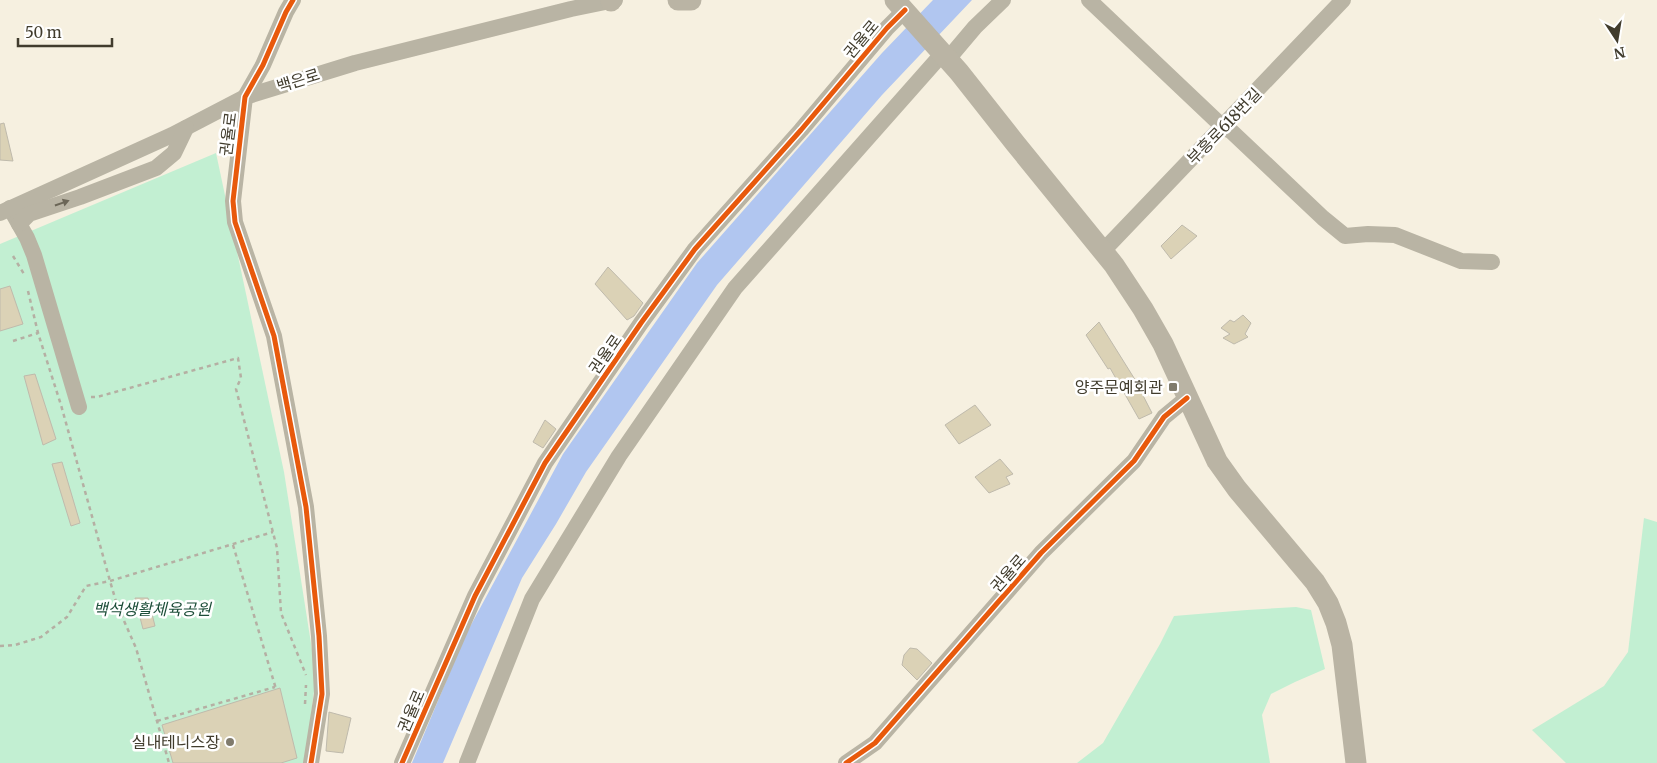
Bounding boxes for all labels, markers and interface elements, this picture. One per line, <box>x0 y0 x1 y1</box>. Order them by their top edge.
scale bar <box>18 15 111 47</box>
street label: 권율로 <box>839 15 883 62</box>
north arrow <box>1592 15 1642 65</box>
text: 50 m <box>25 23 62 42</box>
text: N <box>1612 43 1627 63</box>
street label: 백은로 <box>274 64 322 96</box>
street label: 부흥로618번길 <box>1183 84 1265 168</box>
street label: 권율로 <box>215 111 241 157</box>
one-way arrow <box>54 199 69 206</box>
street label: 권율로 <box>584 330 626 378</box>
place label: 양주문예회관 <box>1075 377 1163 397</box>
marker: 양주문예회관 <box>1167 381 1179 393</box>
street label: 권율로 <box>986 550 1030 596</box>
park label: 백석생활체육공원 <box>93 599 212 619</box>
street label: 권율로 <box>393 687 429 735</box>
place label: 실내테니스장 <box>132 732 220 752</box>
marker: 실내테니스장 <box>224 736 236 748</box>

